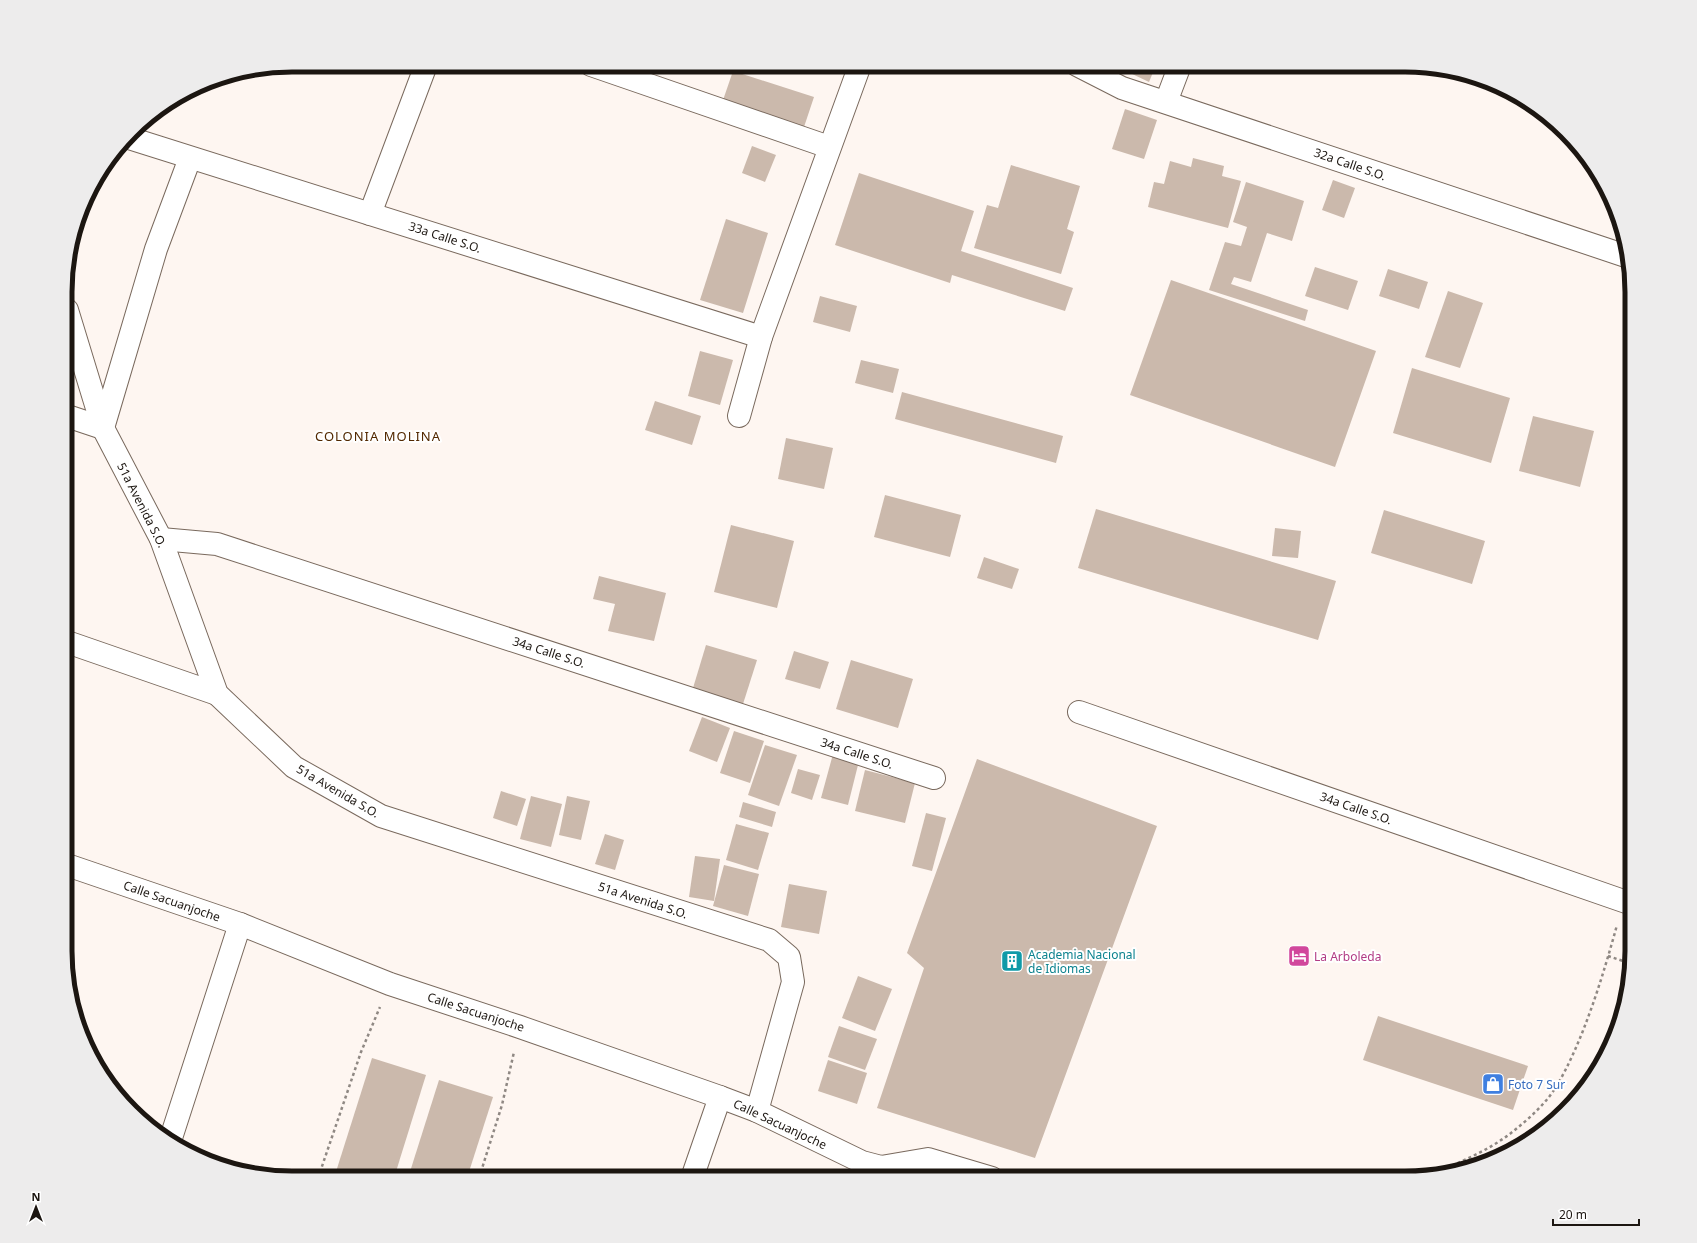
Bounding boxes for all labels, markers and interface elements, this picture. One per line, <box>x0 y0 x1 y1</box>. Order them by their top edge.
street label: 32a Calle S.O. <box>1312 144 1388 184</box>
street label: 33a Calle S.O. <box>407 217 483 257</box>
district label: COLONIA MOLINA <box>315 427 441 445</box>
street label: 51a Avenida S.O. <box>113 460 171 550</box>
street label: 34a Calle S.O. <box>511 632 587 672</box>
street label: 34a Calle S.O. <box>819 733 895 773</box>
street label: 51a Avenida S.O. <box>293 760 383 822</box>
street label: 34a Calle S.O. <box>1318 788 1394 828</box>
street label: Calle Sacuanjoche <box>121 876 223 926</box>
street label: 51a Avenida S.O. <box>596 878 690 922</box>
hotel icon: La Arboleda <box>1286 943 1312 969</box>
place label: Academia Nacional de Idiomas <box>1028 946 1136 977</box>
building icon: Academia Nacional de Idiomas <box>999 948 1025 974</box>
place label: La Arboleda <box>1314 948 1381 965</box>
street label: Calle Sacuanjoche <box>425 988 527 1036</box>
shop icon: Foto 7 Sur <box>1480 1071 1506 1097</box>
place label: Foto 7 Sur <box>1508 1076 1565 1093</box>
street label: Calle Sacuanjoche <box>730 1095 830 1153</box>
north arrow <box>16 1187 56 1227</box>
text: N <box>32 1189 40 1204</box>
scale bar <box>1553 1201 1639 1227</box>
text: 20 m <box>1559 1206 1587 1223</box>

